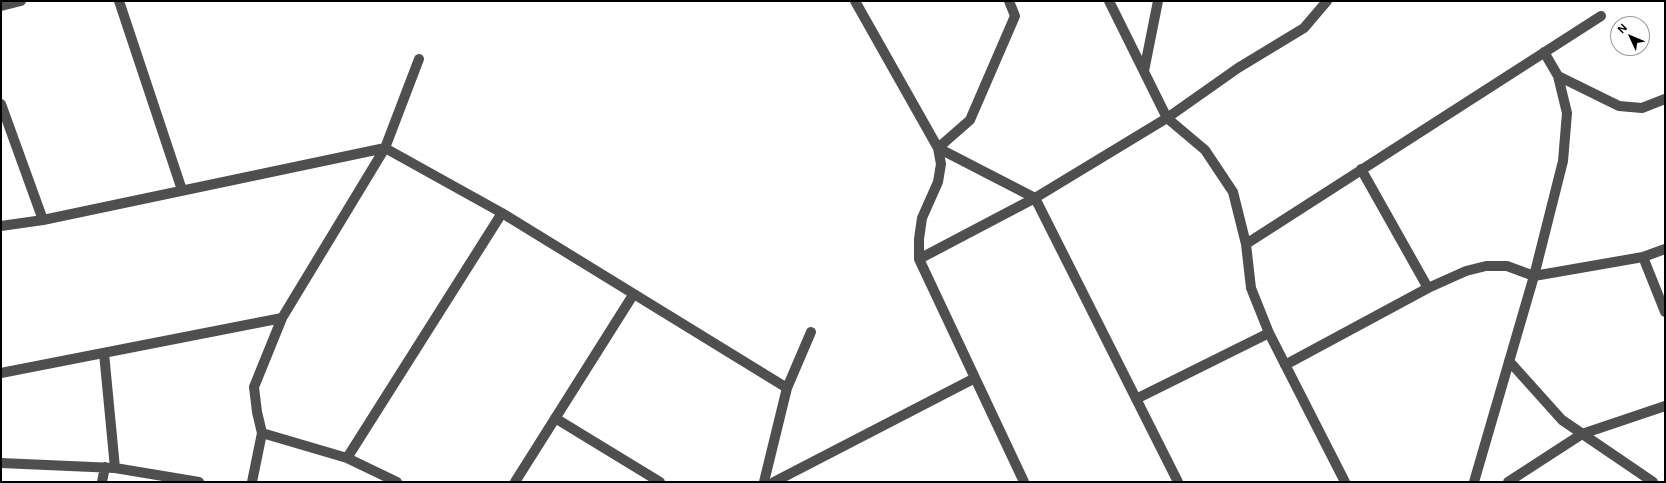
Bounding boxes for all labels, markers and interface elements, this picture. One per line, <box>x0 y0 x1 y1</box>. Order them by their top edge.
north arrow <box>1610 16 1650 56</box>
text: N <box>1615 21 1629 35</box>

